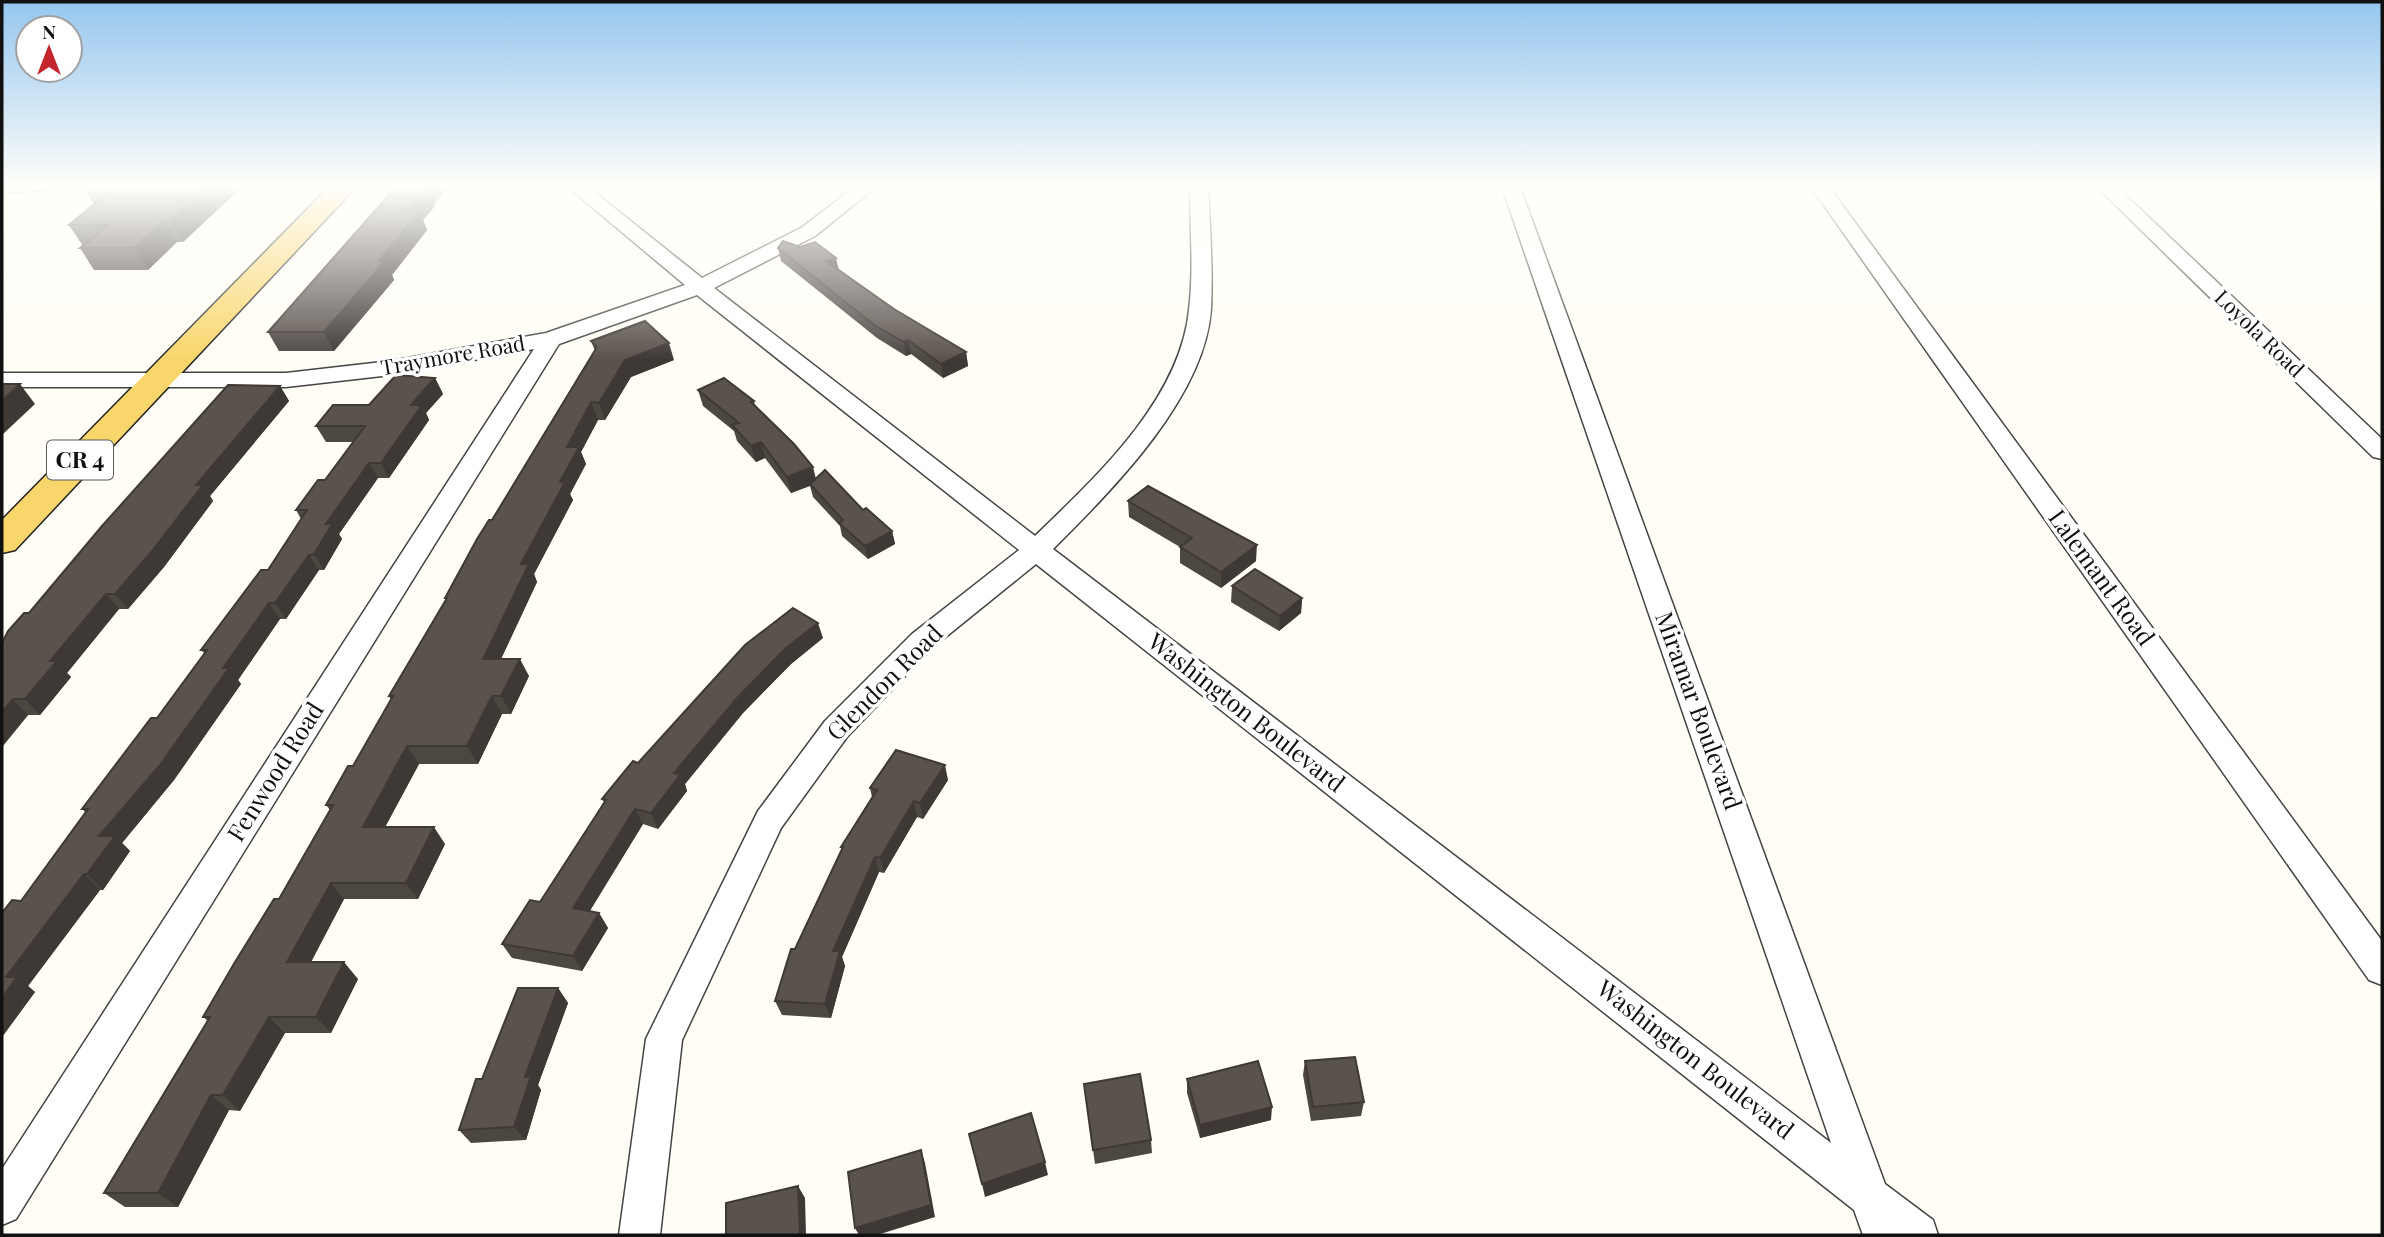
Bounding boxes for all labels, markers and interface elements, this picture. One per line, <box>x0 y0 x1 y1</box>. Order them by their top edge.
north arrow <box>14 14 84 84</box>
text: N <box>42 18 56 44</box>
street label: Loyola Road <box>2209 283 2311 382</box>
street label: Traymore Road <box>378 328 527 380</box>
road number: CR 4 <box>47 440 113 480</box>
street label: Lalemant Road <box>2042 502 2163 651</box>
street label: Miramar Boulevard <box>1649 607 1751 814</box>
street label: Glendon Road <box>819 617 949 747</box>
street label: Washington Boulevard <box>1141 624 1352 798</box>
street label: Fenwood Road <box>219 695 330 847</box>
street label: Washington Boulevard <box>1590 971 1801 1145</box>

